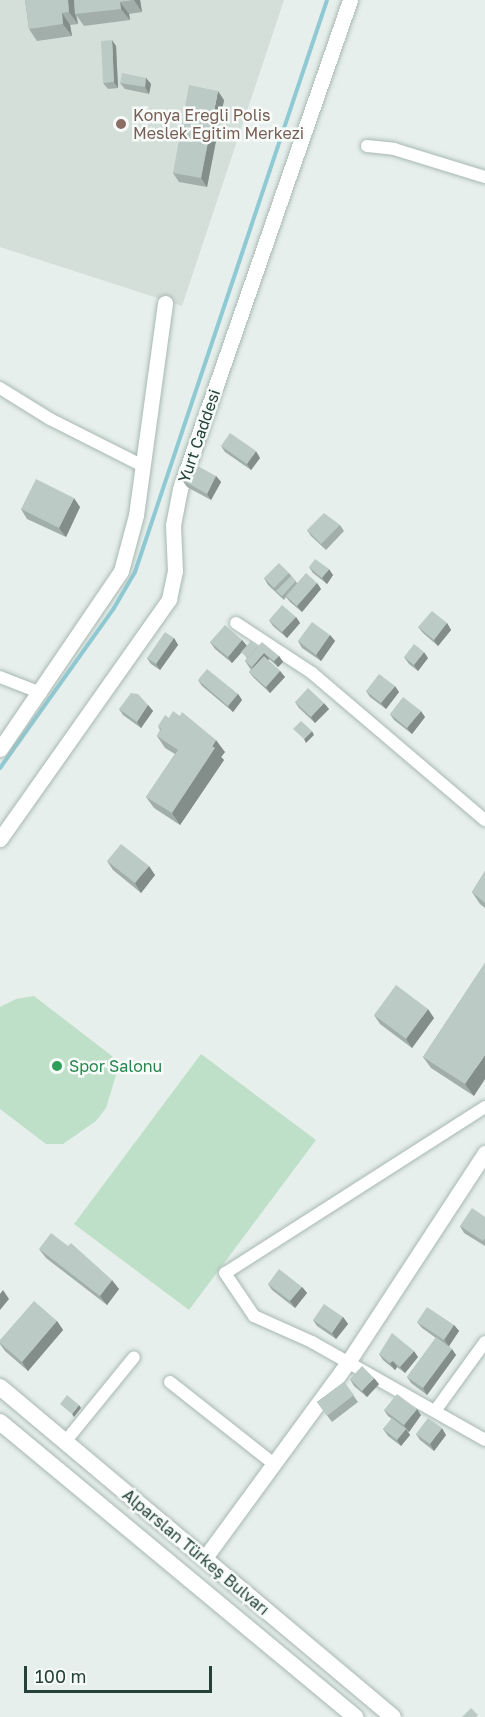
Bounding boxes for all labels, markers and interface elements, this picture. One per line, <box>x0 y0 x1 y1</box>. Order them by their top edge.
place label: Konya Ereğli Polis Meslek Eğitim Merkezi <box>133 105 304 143</box>
marker: Konya Ereğli Polis Meslek Eğitim Merkezi <box>114 117 128 131</box>
street label: Yurt Caddesi <box>174 387 224 485</box>
place label: Spor Salonu <box>69 1056 162 1076</box>
marker: Spor Salonu <box>50 1059 64 1073</box>
street label: Alparslan Türkeş Bulvarı <box>119 1485 273 1619</box>
scale bar <box>27 1654 214 1692</box>
text: 100 m <box>35 1665 86 1687</box>

